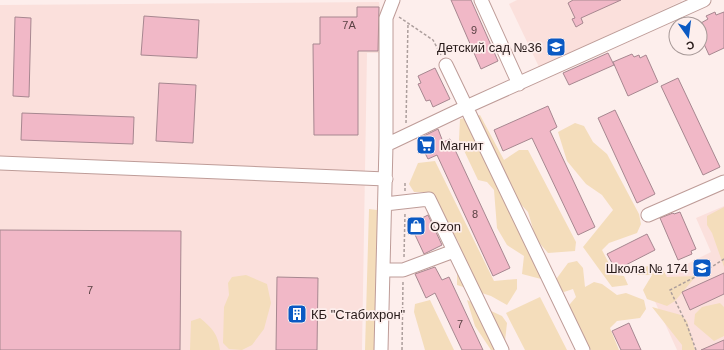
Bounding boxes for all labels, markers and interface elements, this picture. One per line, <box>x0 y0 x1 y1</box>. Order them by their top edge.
north arrow <box>668 16 708 56</box>
house number: 7А <box>342 19 356 31</box>
house number: 9 <box>471 24 477 36</box>
school or university icon: Детский сад №36 <box>545 36 567 58</box>
text: С <box>685 39 696 52</box>
place label: Детский сад №36 <box>437 40 542 55</box>
supermarket icon: Магнит <box>415 134 437 156</box>
place label: Магнит <box>440 138 483 153</box>
house number: 8 <box>472 208 478 220</box>
shop icon: Ozon <box>405 215 427 237</box>
place label: Ozon <box>430 219 461 234</box>
school or university icon: Школа № 174 <box>691 257 713 279</box>
place label: Школа № 174 <box>606 261 688 276</box>
house number: 7 <box>87 284 93 296</box>
building icon: КБ "Стабихрон" <box>286 303 308 325</box>
place label: КБ "Стабихрон" <box>311 307 406 322</box>
house number: 7 <box>457 318 463 330</box>

